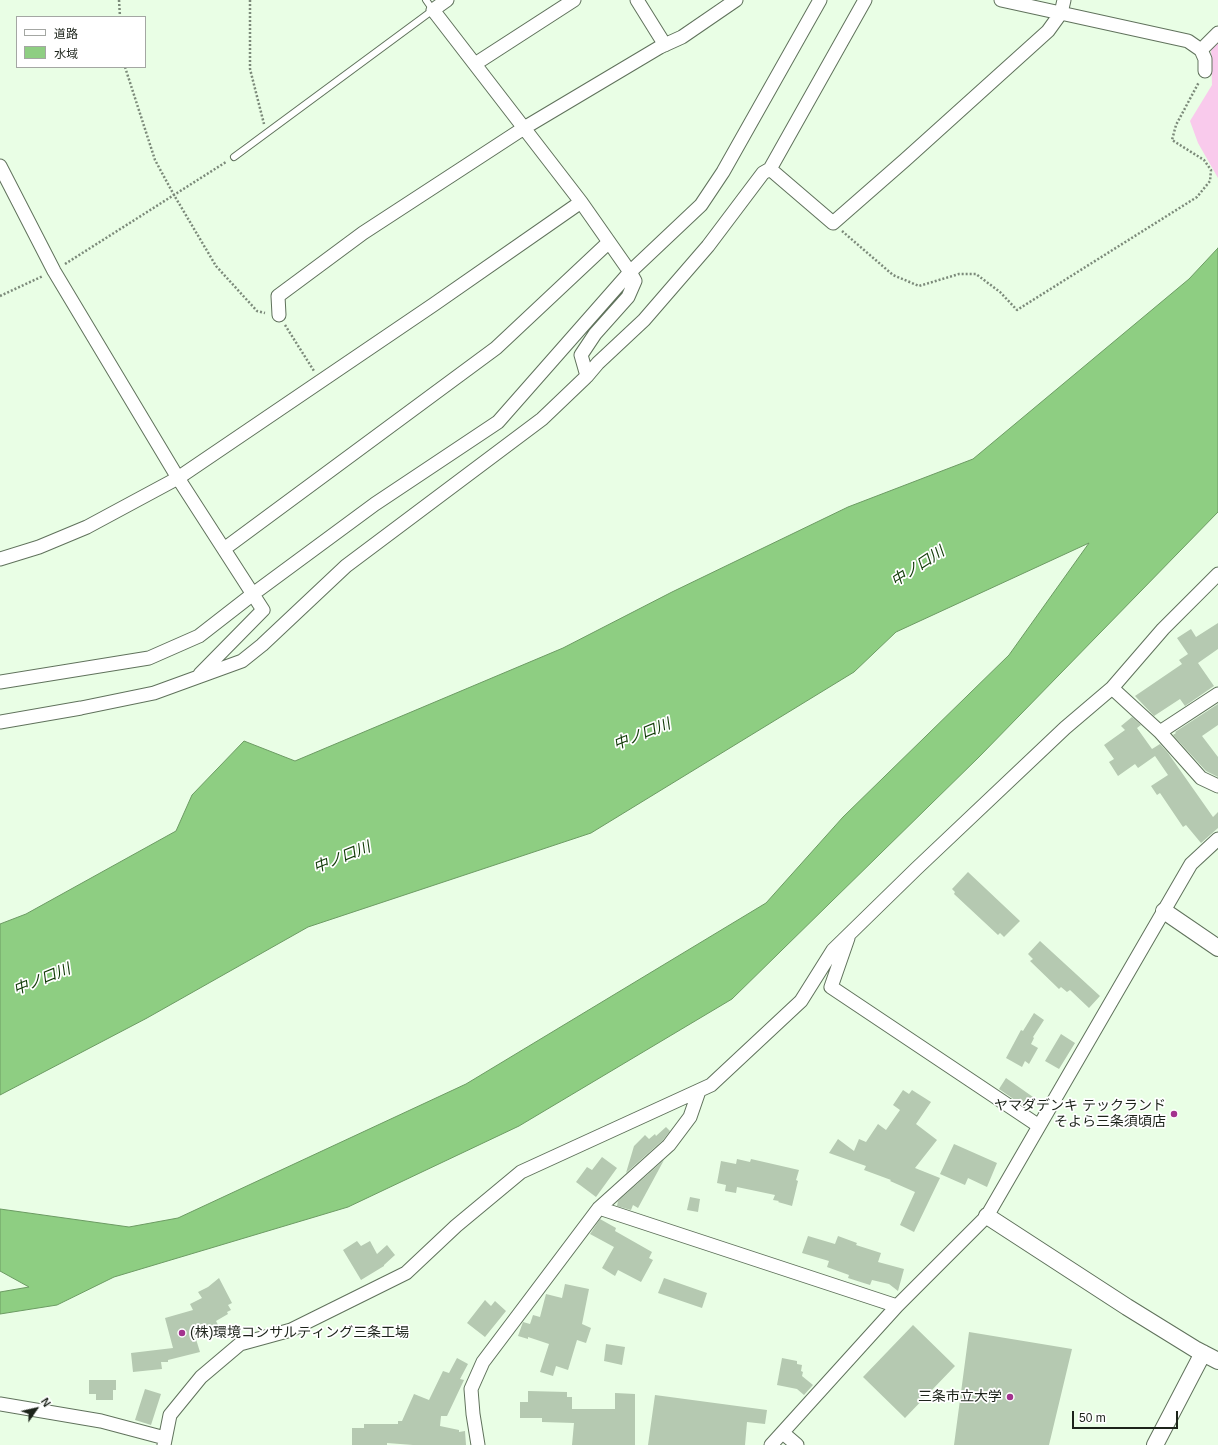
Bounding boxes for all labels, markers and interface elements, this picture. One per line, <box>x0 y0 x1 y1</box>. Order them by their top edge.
legend <box>16 16 146 68</box>
text: 道路 <box>54 27 78 41</box>
text: 水域 <box>54 47 78 61</box>
water label: 中ノ口川 <box>888 543 948 591</box>
water label: 中ノ口川 <box>611 715 673 755</box>
water label: 中ノ口川 <box>311 838 373 878</box>
water label: 中ノ口川 <box>11 960 73 1000</box>
place label: ヤマダデンキ テックランド そよら三条須頃店 <box>994 1098 1166 1130</box>
marker: ヤマダデンキ テックランド そよら三条須頃店 <box>1169 1109 1179 1119</box>
place label: (株)環境コンサルティング三条工場 <box>190 1325 409 1341</box>
marker: (株)環境コンサルティング三条工場 <box>177 1328 187 1338</box>
north arrow <box>16 1389 56 1429</box>
place label: 三条市立大学 <box>918 1389 1002 1405</box>
marker: 三条市立大学 <box>1005 1392 1015 1402</box>
text: N <box>39 1396 53 1409</box>
scale bar <box>1074 1403 1180 1429</box>
text: 50 m <box>1079 1411 1106 1425</box>

